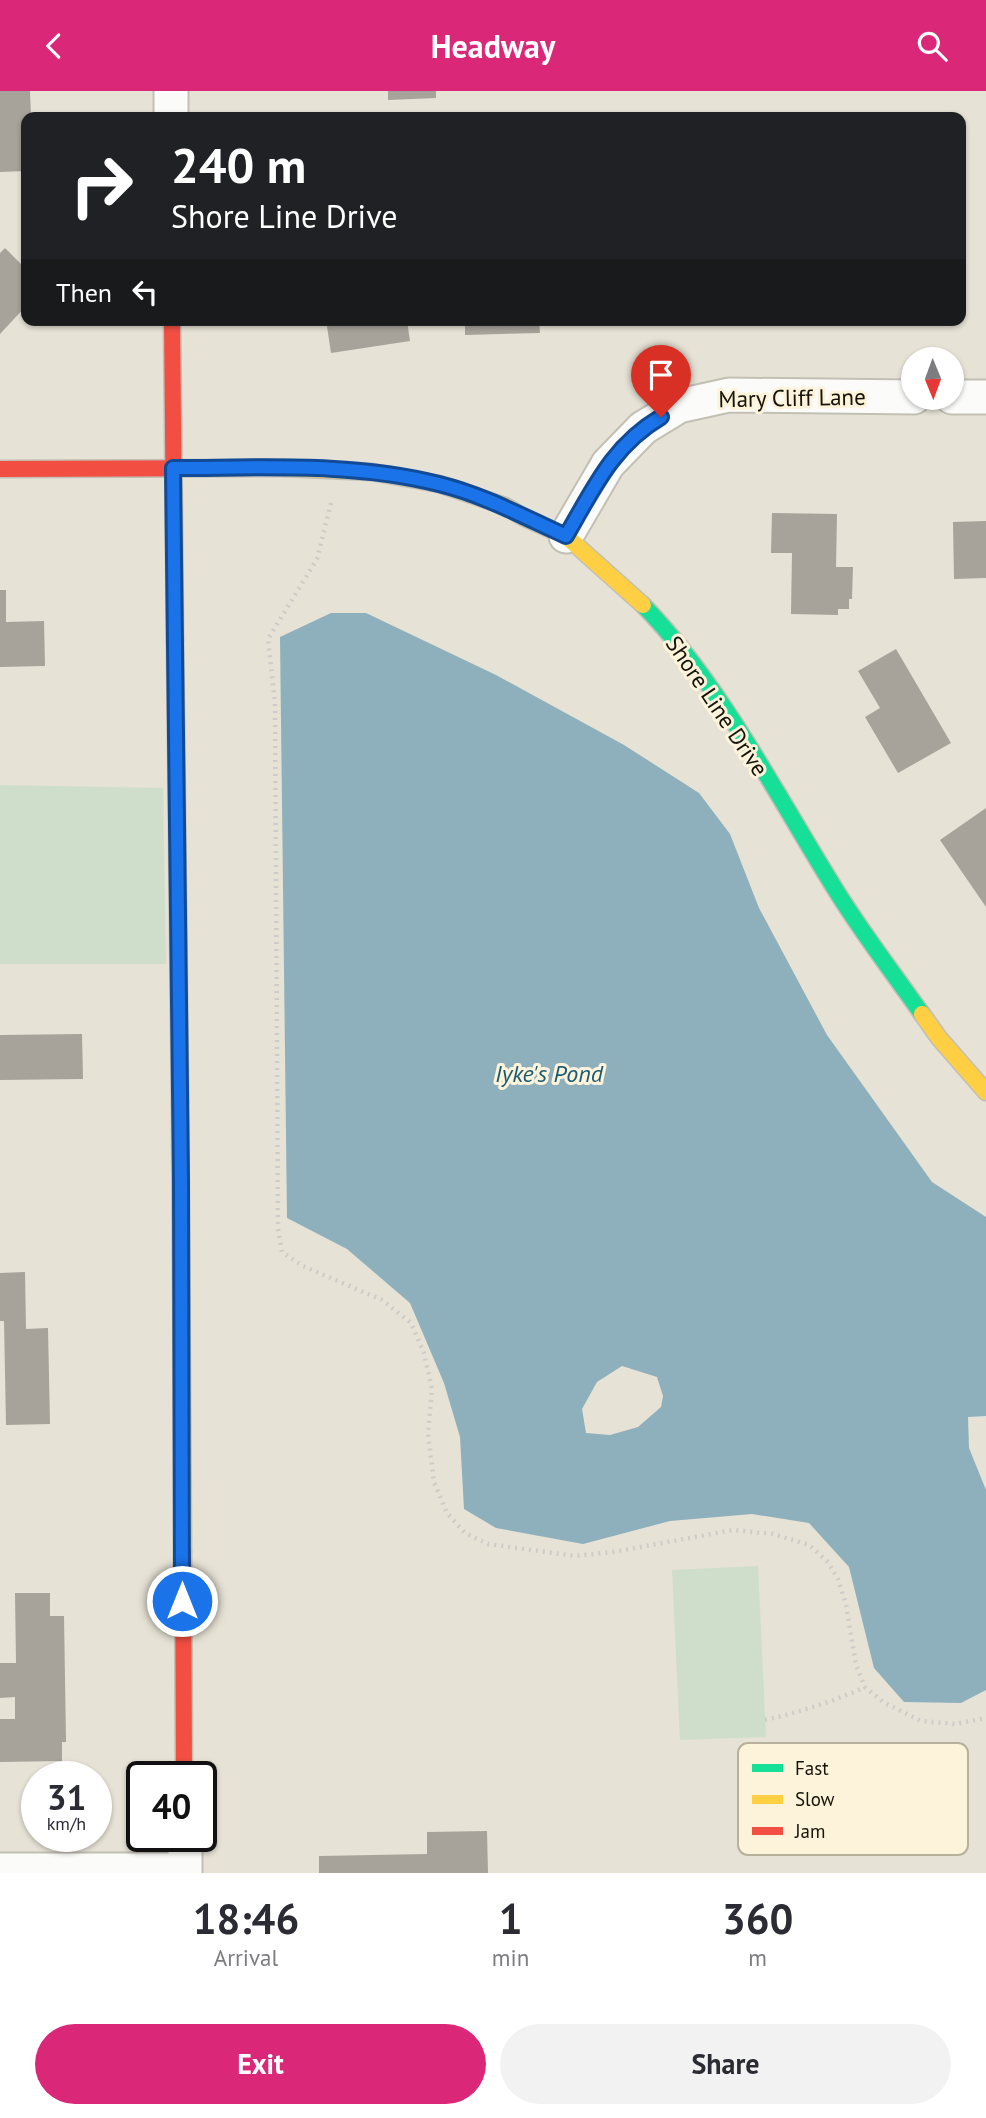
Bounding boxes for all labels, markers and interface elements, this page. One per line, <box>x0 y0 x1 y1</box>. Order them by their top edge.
text: Headway <box>431 25 555 67</box>
icon: back <box>35 27 73 65</box>
icon: search <box>913 27 951 65</box>
text: 240 m <box>171 133 306 197</box>
icon: right <box>56 140 147 231</box>
text: Shore Line Drive <box>171 195 397 237</box>
icon: left <box>126 273 164 311</box>
text: Then <box>56 276 112 309</box>
pin <box>631 345 691 417</box>
north arrow <box>901 347 964 409</box>
map controls <box>901 347 964 410</box>
icon: arrive <box>642 356 680 394</box>
street label: Mary Cliff Lane <box>718 382 866 413</box>
street label: Shore Line Drive <box>660 630 775 781</box>
water label: Iyke's Pond <box>495 1058 604 1089</box>
position arrow <box>145 1564 219 1638</box>
legend <box>738 1743 968 1855</box>
text: Fast <box>795 1756 829 1780</box>
speed limit sign: 40 <box>126 1761 217 1852</box>
text: 31 <box>47 1774 86 1820</box>
text: Slow <box>795 1787 835 1811</box>
text: km/h <box>47 1812 86 1835</box>
text: Jam <box>794 1819 825 1843</box>
text: 18:46 <box>193 1891 299 1946</box>
text: 1 <box>499 1891 522 1946</box>
text: 360 <box>722 1891 793 1946</box>
text: Arrival <box>214 1943 278 1972</box>
text: min <box>492 1943 529 1972</box>
text: m <box>748 1943 767 1972</box>
button: Exit <box>35 2024 486 2104</box>
button: Share <box>500 2024 951 2104</box>

